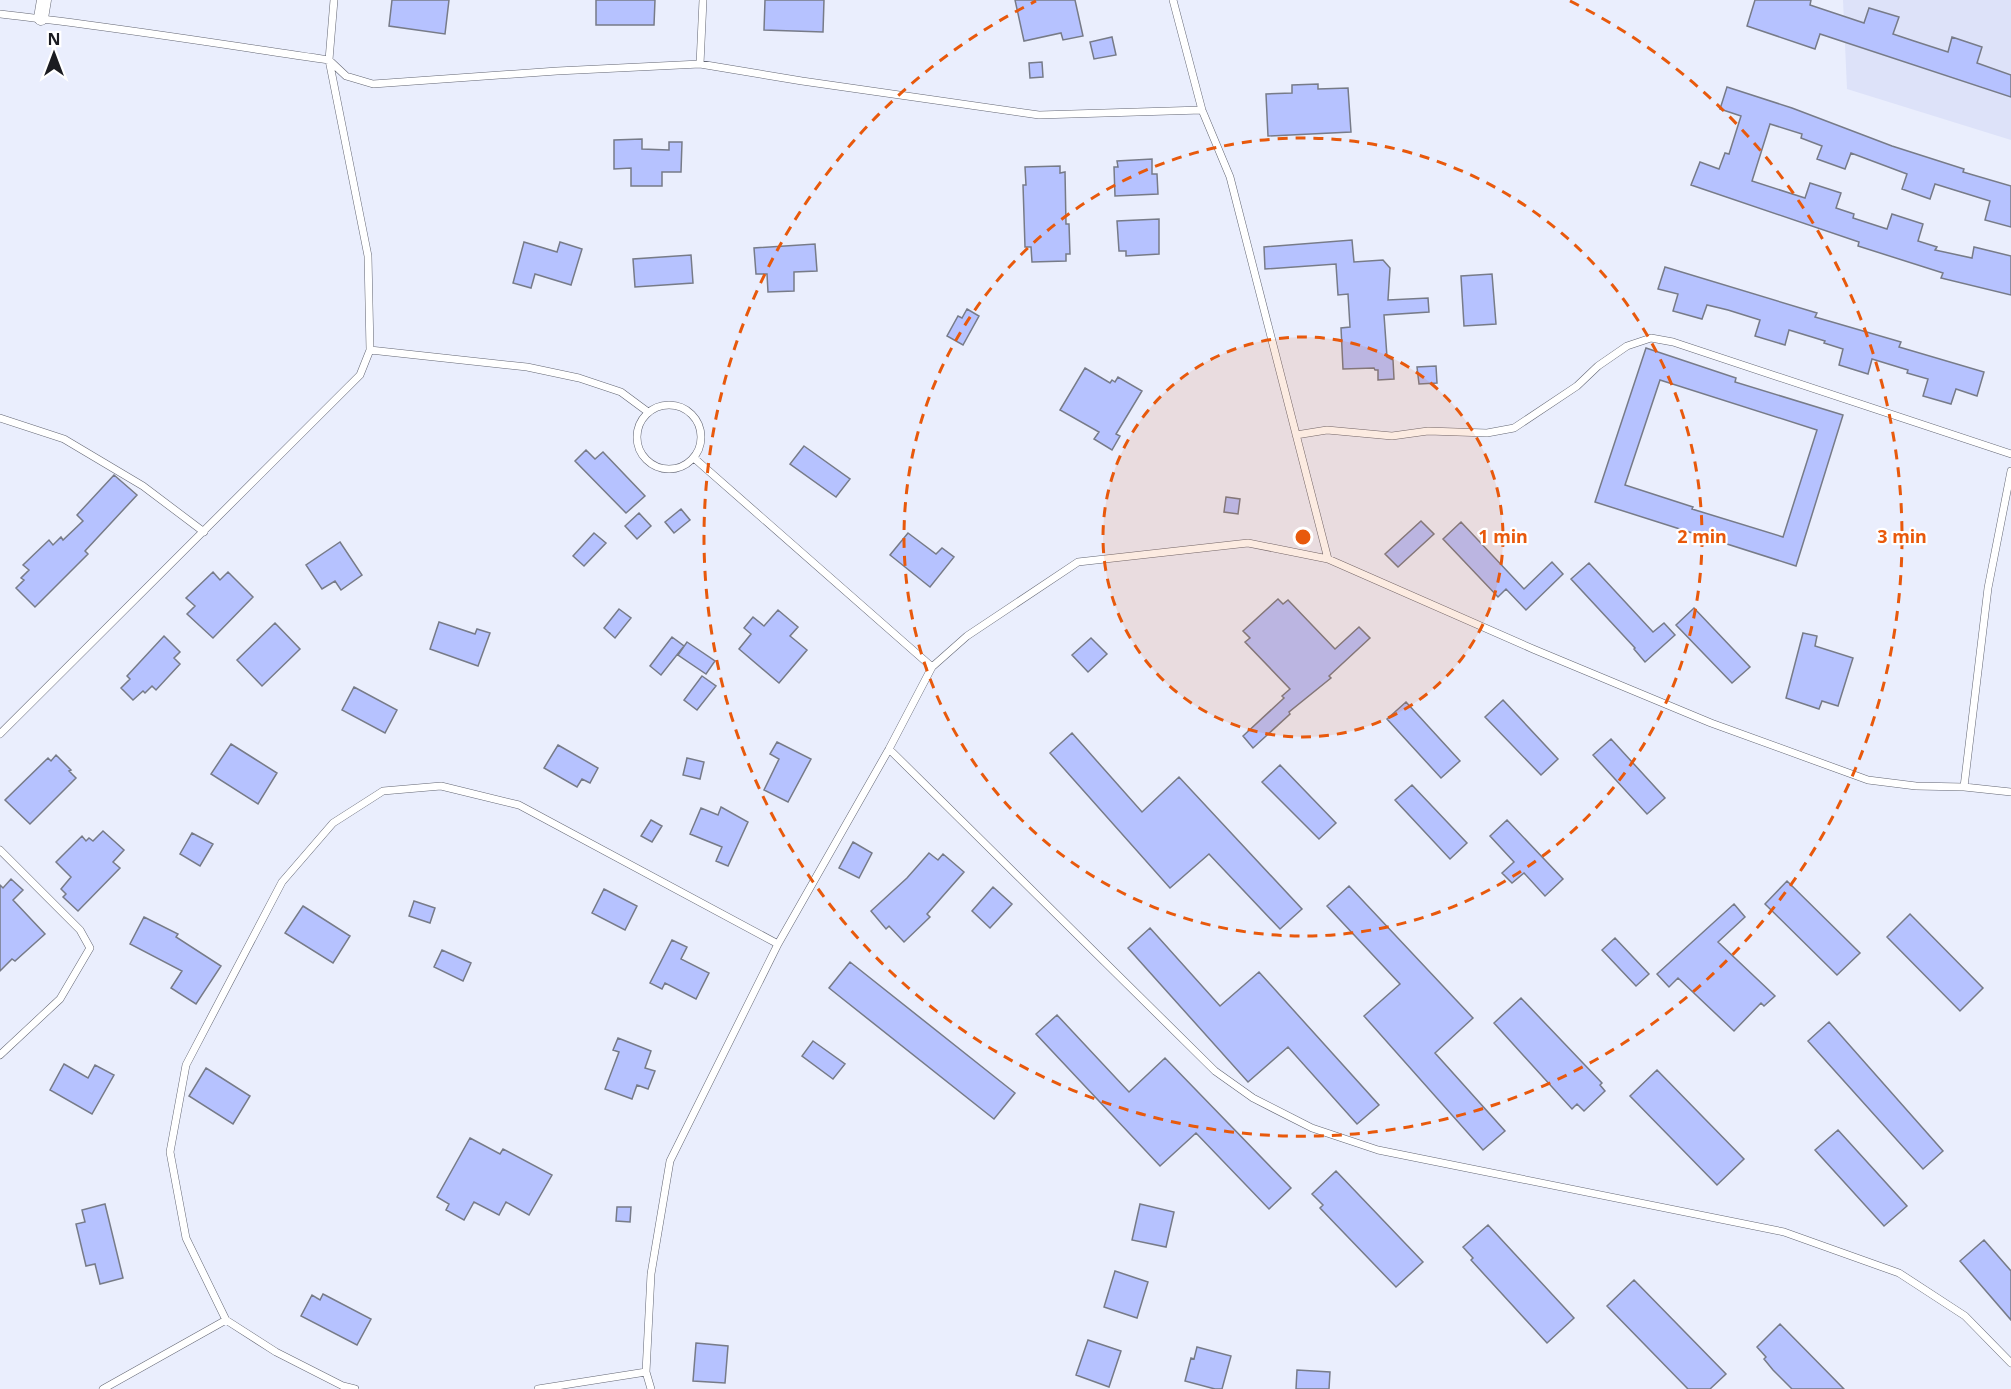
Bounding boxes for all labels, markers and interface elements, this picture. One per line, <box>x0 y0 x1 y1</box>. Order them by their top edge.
north arrow <box>24 24 84 84</box>
text: N <box>47 28 61 50</box>
text: 1 min <box>1478 524 1528 548</box>
text: 2 min <box>1677 524 1727 548</box>
text: 3 min <box>1877 524 1927 548</box>
centre of rings <box>1293 527 1313 547</box>

